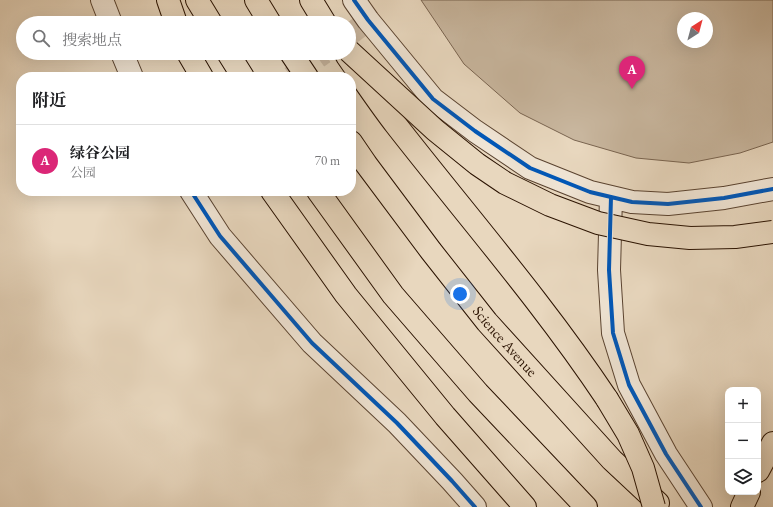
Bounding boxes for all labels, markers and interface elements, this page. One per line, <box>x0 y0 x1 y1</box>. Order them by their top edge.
north arrow <box>677 12 713 48</box>
search box <box>16 16 356 60</box>
icon: search <box>30 27 52 49</box>
text: 搜索地点 <box>62 30 122 49</box>
pin: A <box>619 56 645 89</box>
text: 附近 <box>32 89 66 111</box>
text: 绿谷公园 <box>70 143 130 162</box>
text: A <box>40 152 50 169</box>
text: 70 m <box>315 152 340 169</box>
text: 公园 <box>70 164 96 181</box>
your location <box>450 284 470 304</box>
street label: Science Avenue <box>469 302 542 380</box>
map controls <box>725 387 761 495</box>
button: + <box>725 387 761 423</box>
button: − <box>725 423 761 459</box>
button: layers <box>725 459 761 495</box>

